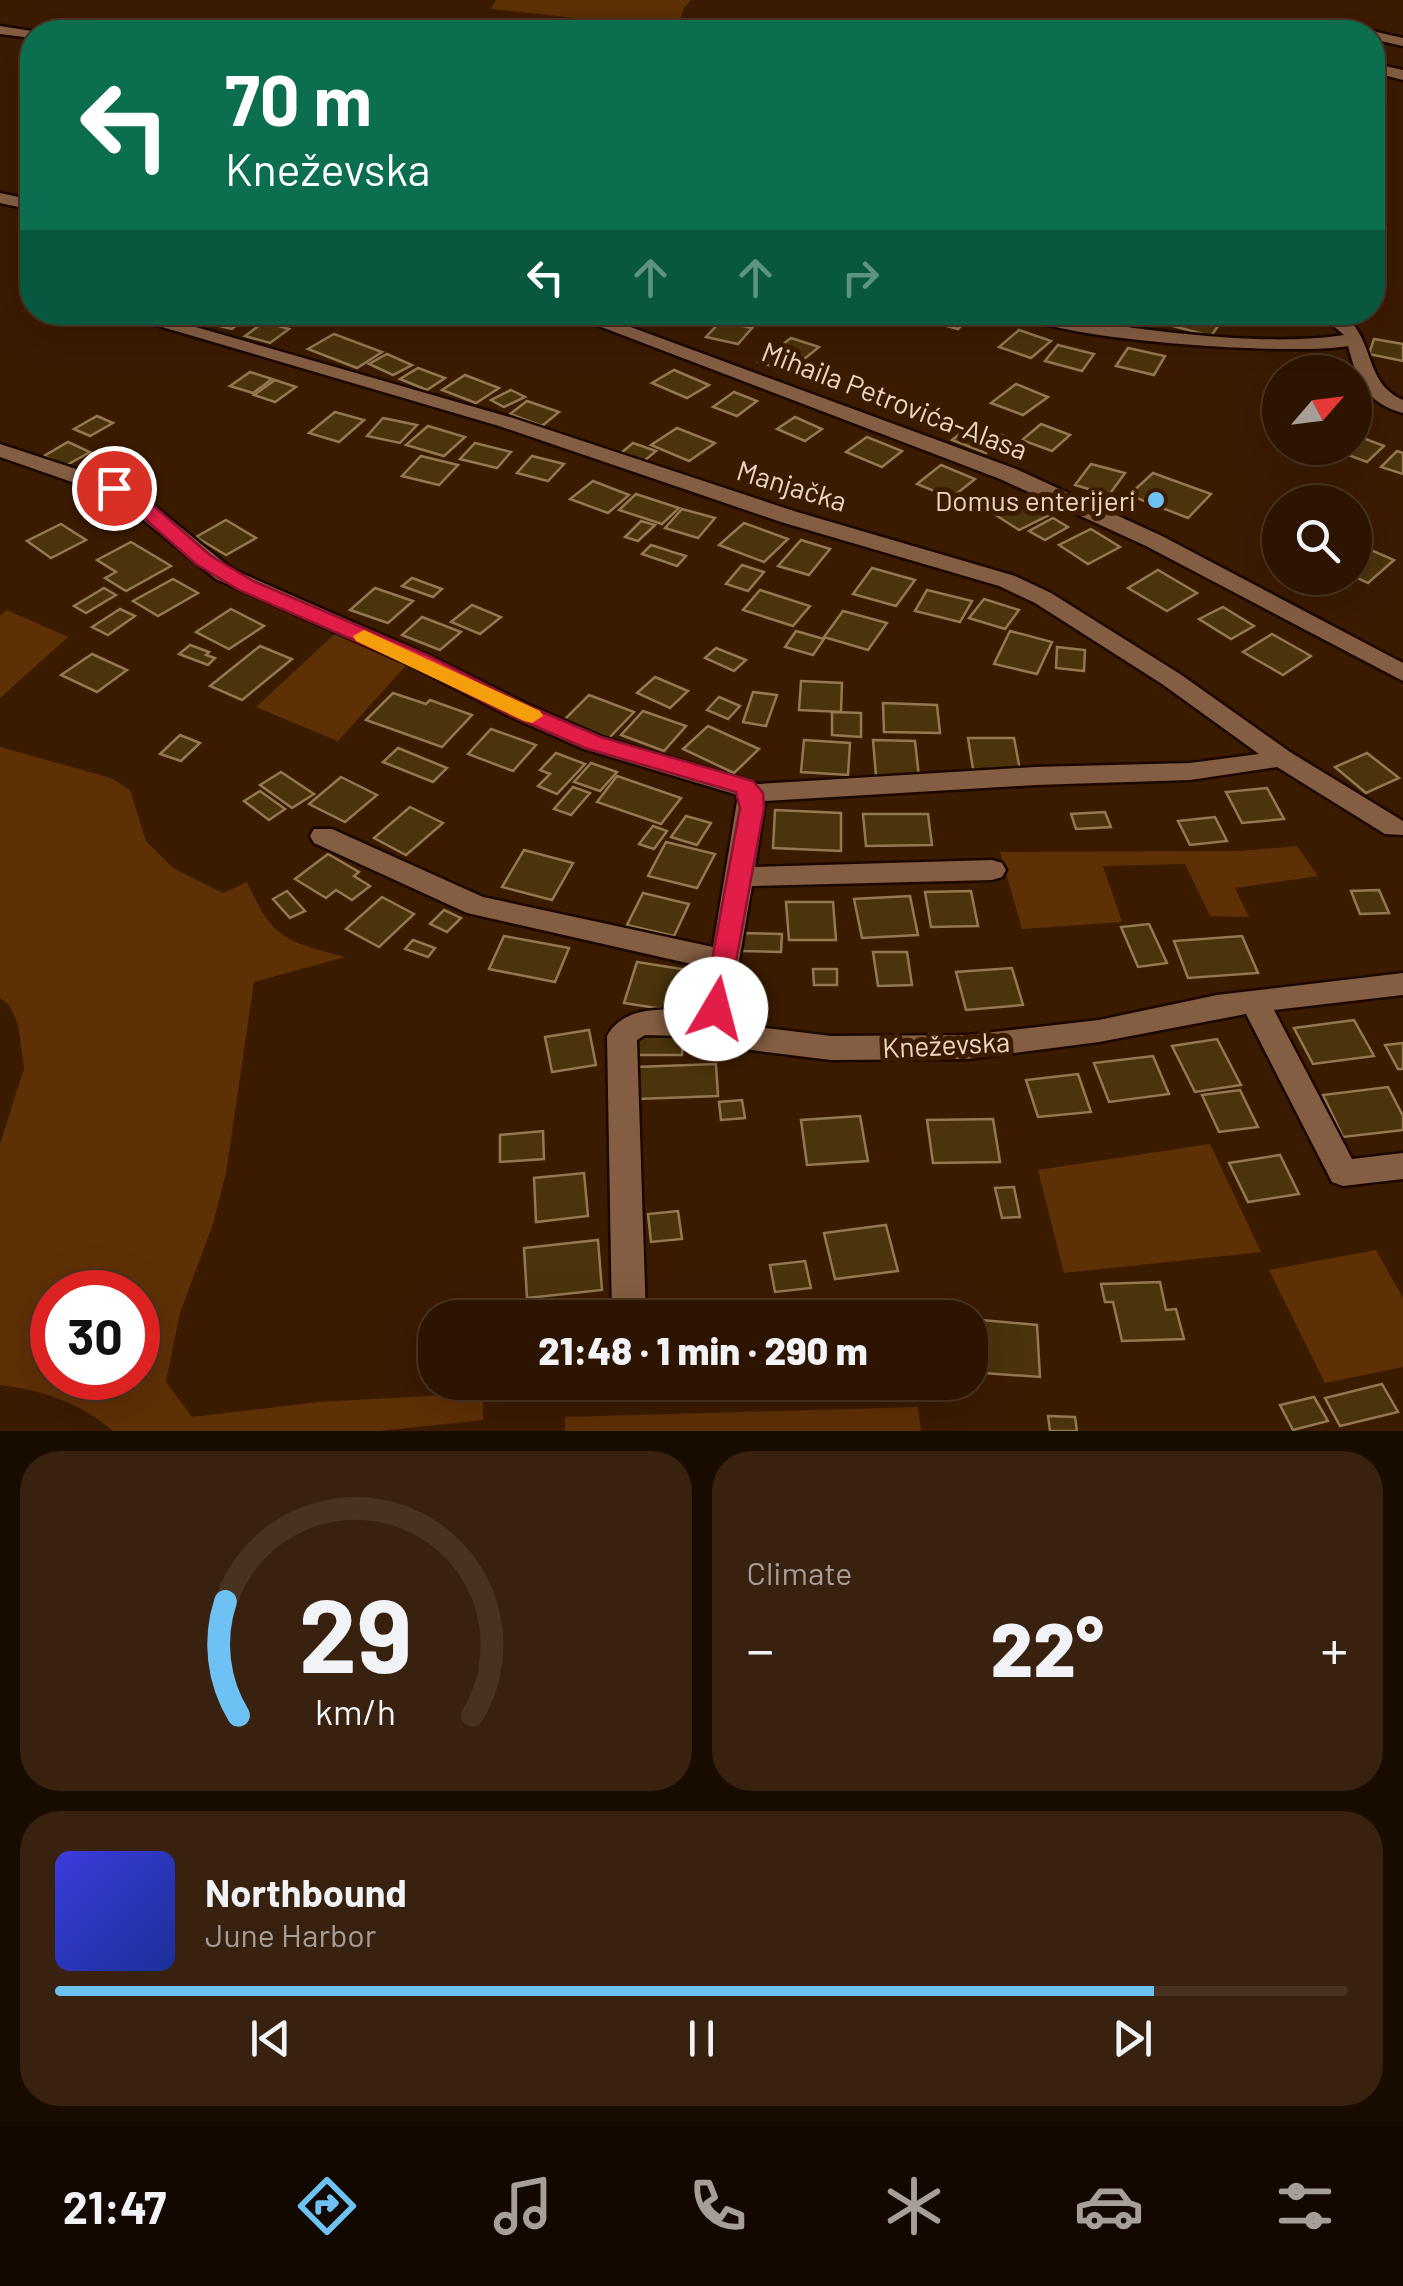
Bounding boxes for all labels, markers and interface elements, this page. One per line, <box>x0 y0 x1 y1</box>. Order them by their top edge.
text: 70 m <box>225 56 372 140</box>
icon: left <box>60 60 190 190</box>
text: Kneževska <box>225 141 431 195</box>
icon: left <box>518 250 573 305</box>
icon: ahead <box>623 250 678 305</box>
icon: ahead <box>728 250 783 305</box>
icon: right <box>833 250 888 305</box>
street label: Mihaila Petrovića-Alasa <box>757 334 1033 466</box>
north arrow <box>1262 355 1372 465</box>
map controls <box>1262 355 1372 595</box>
pin <box>72 446 157 531</box>
street label: Manjačka <box>733 452 851 518</box>
icon: arrive <box>87 461 142 516</box>
place label: Domus enterijeri <box>935 483 1136 517</box>
button: search <box>1262 485 1372 595</box>
marker: Domus enterijeri <box>1145 489 1167 511</box>
position arrow <box>664 957 768 1061</box>
street label: Kneževska <box>881 1024 1011 1064</box>
speed limit sign: 30 <box>30 1270 160 1400</box>
text: 21:48 · 1 min · 290 m <box>538 1327 868 1373</box>
text: Climate <box>747 1553 852 1591</box>
text: 29 <box>299 1569 412 1694</box>
text: 22° <box>991 1602 1104 1692</box>
text: − <box>747 1615 774 1681</box>
text: + <box>1320 1615 1348 1681</box>
text: km/h <box>315 1689 396 1732</box>
text: Northbound <box>205 1869 407 1915</box>
text: June Harbor <box>205 1915 376 1953</box>
icon: previous <box>243 2011 298 2066</box>
icon: pause <box>674 2011 729 2066</box>
icon: next <box>1105 2011 1160 2066</box>
icon: directions <box>292 2171 362 2241</box>
icon: music <box>488 2171 558 2241</box>
icon: phone <box>683 2171 753 2241</box>
icon: climate <box>879 2171 949 2241</box>
icon: car <box>1074 2171 1144 2241</box>
icon: filters <box>1270 2171 1340 2241</box>
text: 21:47 <box>63 2179 166 2233</box>

